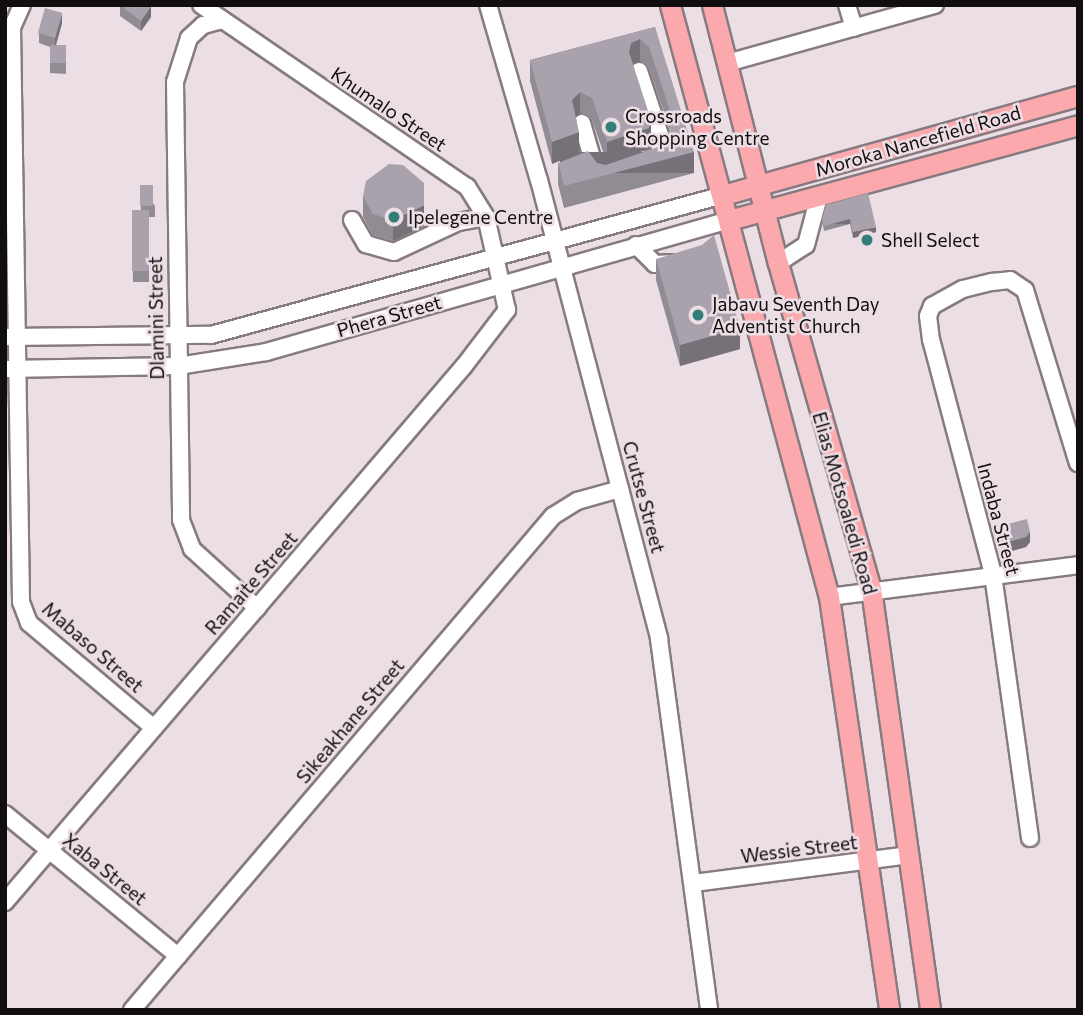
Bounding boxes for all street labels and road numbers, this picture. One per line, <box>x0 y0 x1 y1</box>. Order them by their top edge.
street label: Khumalo Street <box>327 62 451 156</box>
street label: Moroka Nancefield Road <box>813 101 1023 181</box>
street label: Dlamini Street <box>144 256 168 380</box>
street label: Phera Street <box>334 290 444 342</box>
street label: Elias Motsoaledi Road <box>808 409 882 597</box>
street label: Crutse Street <box>618 439 670 555</box>
street label: Indaba Street <box>973 460 1025 578</box>
street label: Ramaite Street <box>200 527 302 639</box>
street label: Mabaso Street <box>38 597 148 697</box>
street label: Sikeakhane Street <box>291 654 409 788</box>
street label: Xaba Street <box>58 828 152 910</box>
street label: Wessie Street <box>739 831 859 867</box>

